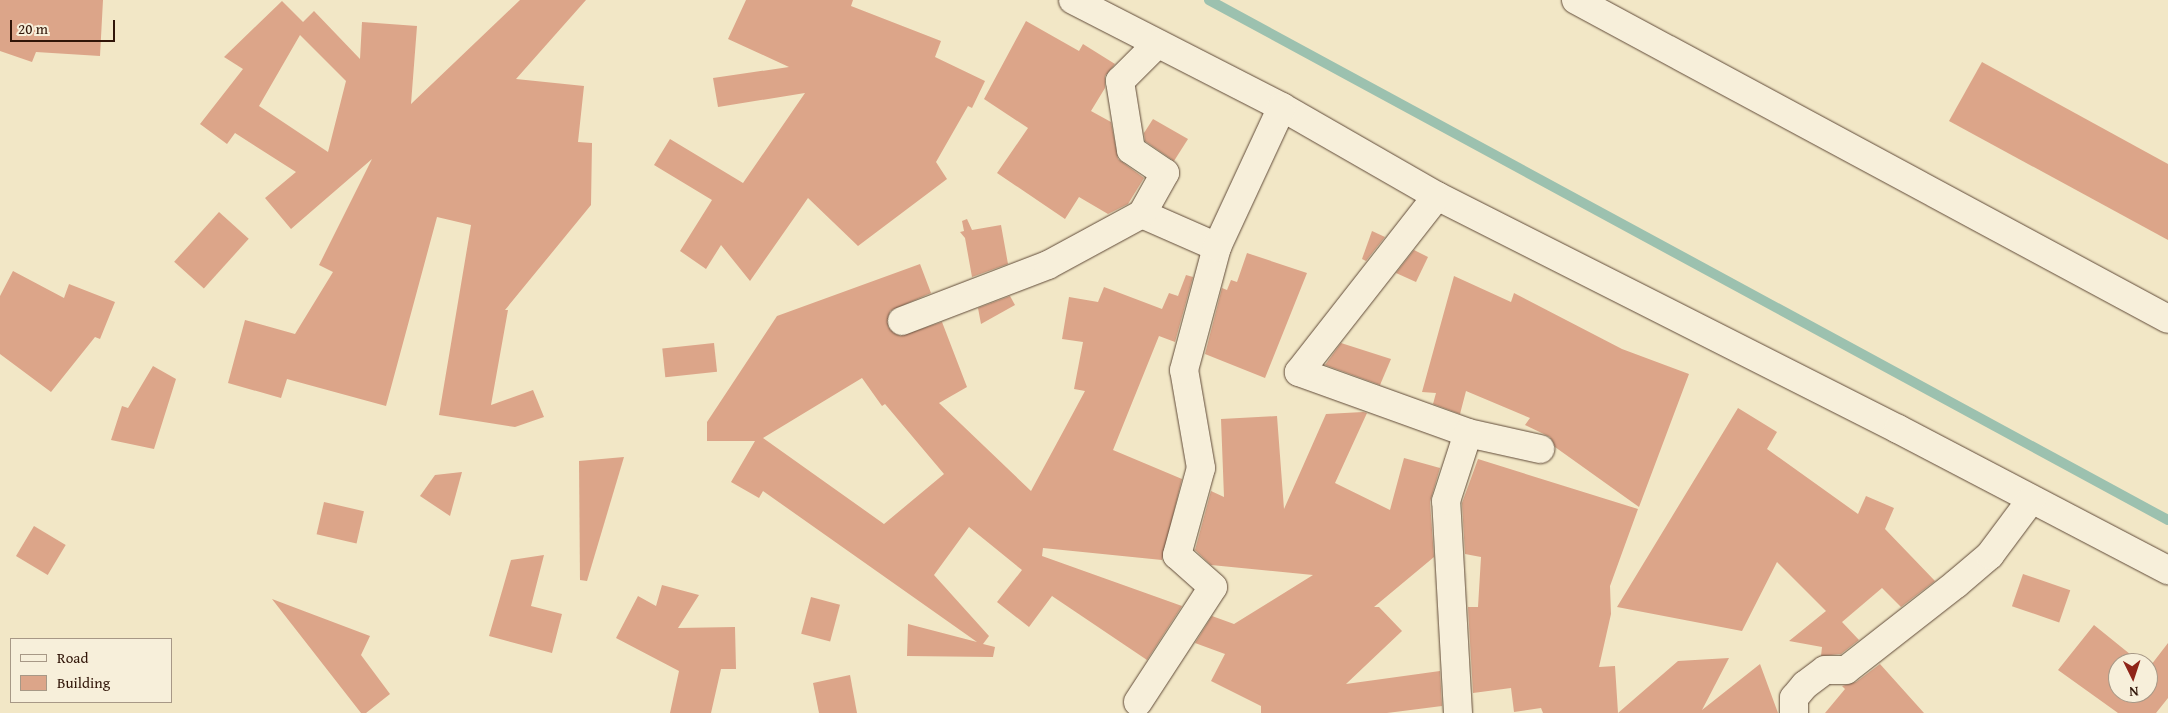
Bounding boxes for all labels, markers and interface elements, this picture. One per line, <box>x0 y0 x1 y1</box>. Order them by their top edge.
scale bar <box>12 10 118 42</box>
text: 20 m <box>18 18 48 39</box>
legend <box>10 638 172 703</box>
text: Road <box>57 647 88 668</box>
north arrow <box>2108 653 2158 703</box>
text: Building <box>57 672 110 693</box>
text: N <box>2129 682 2139 702</box>

